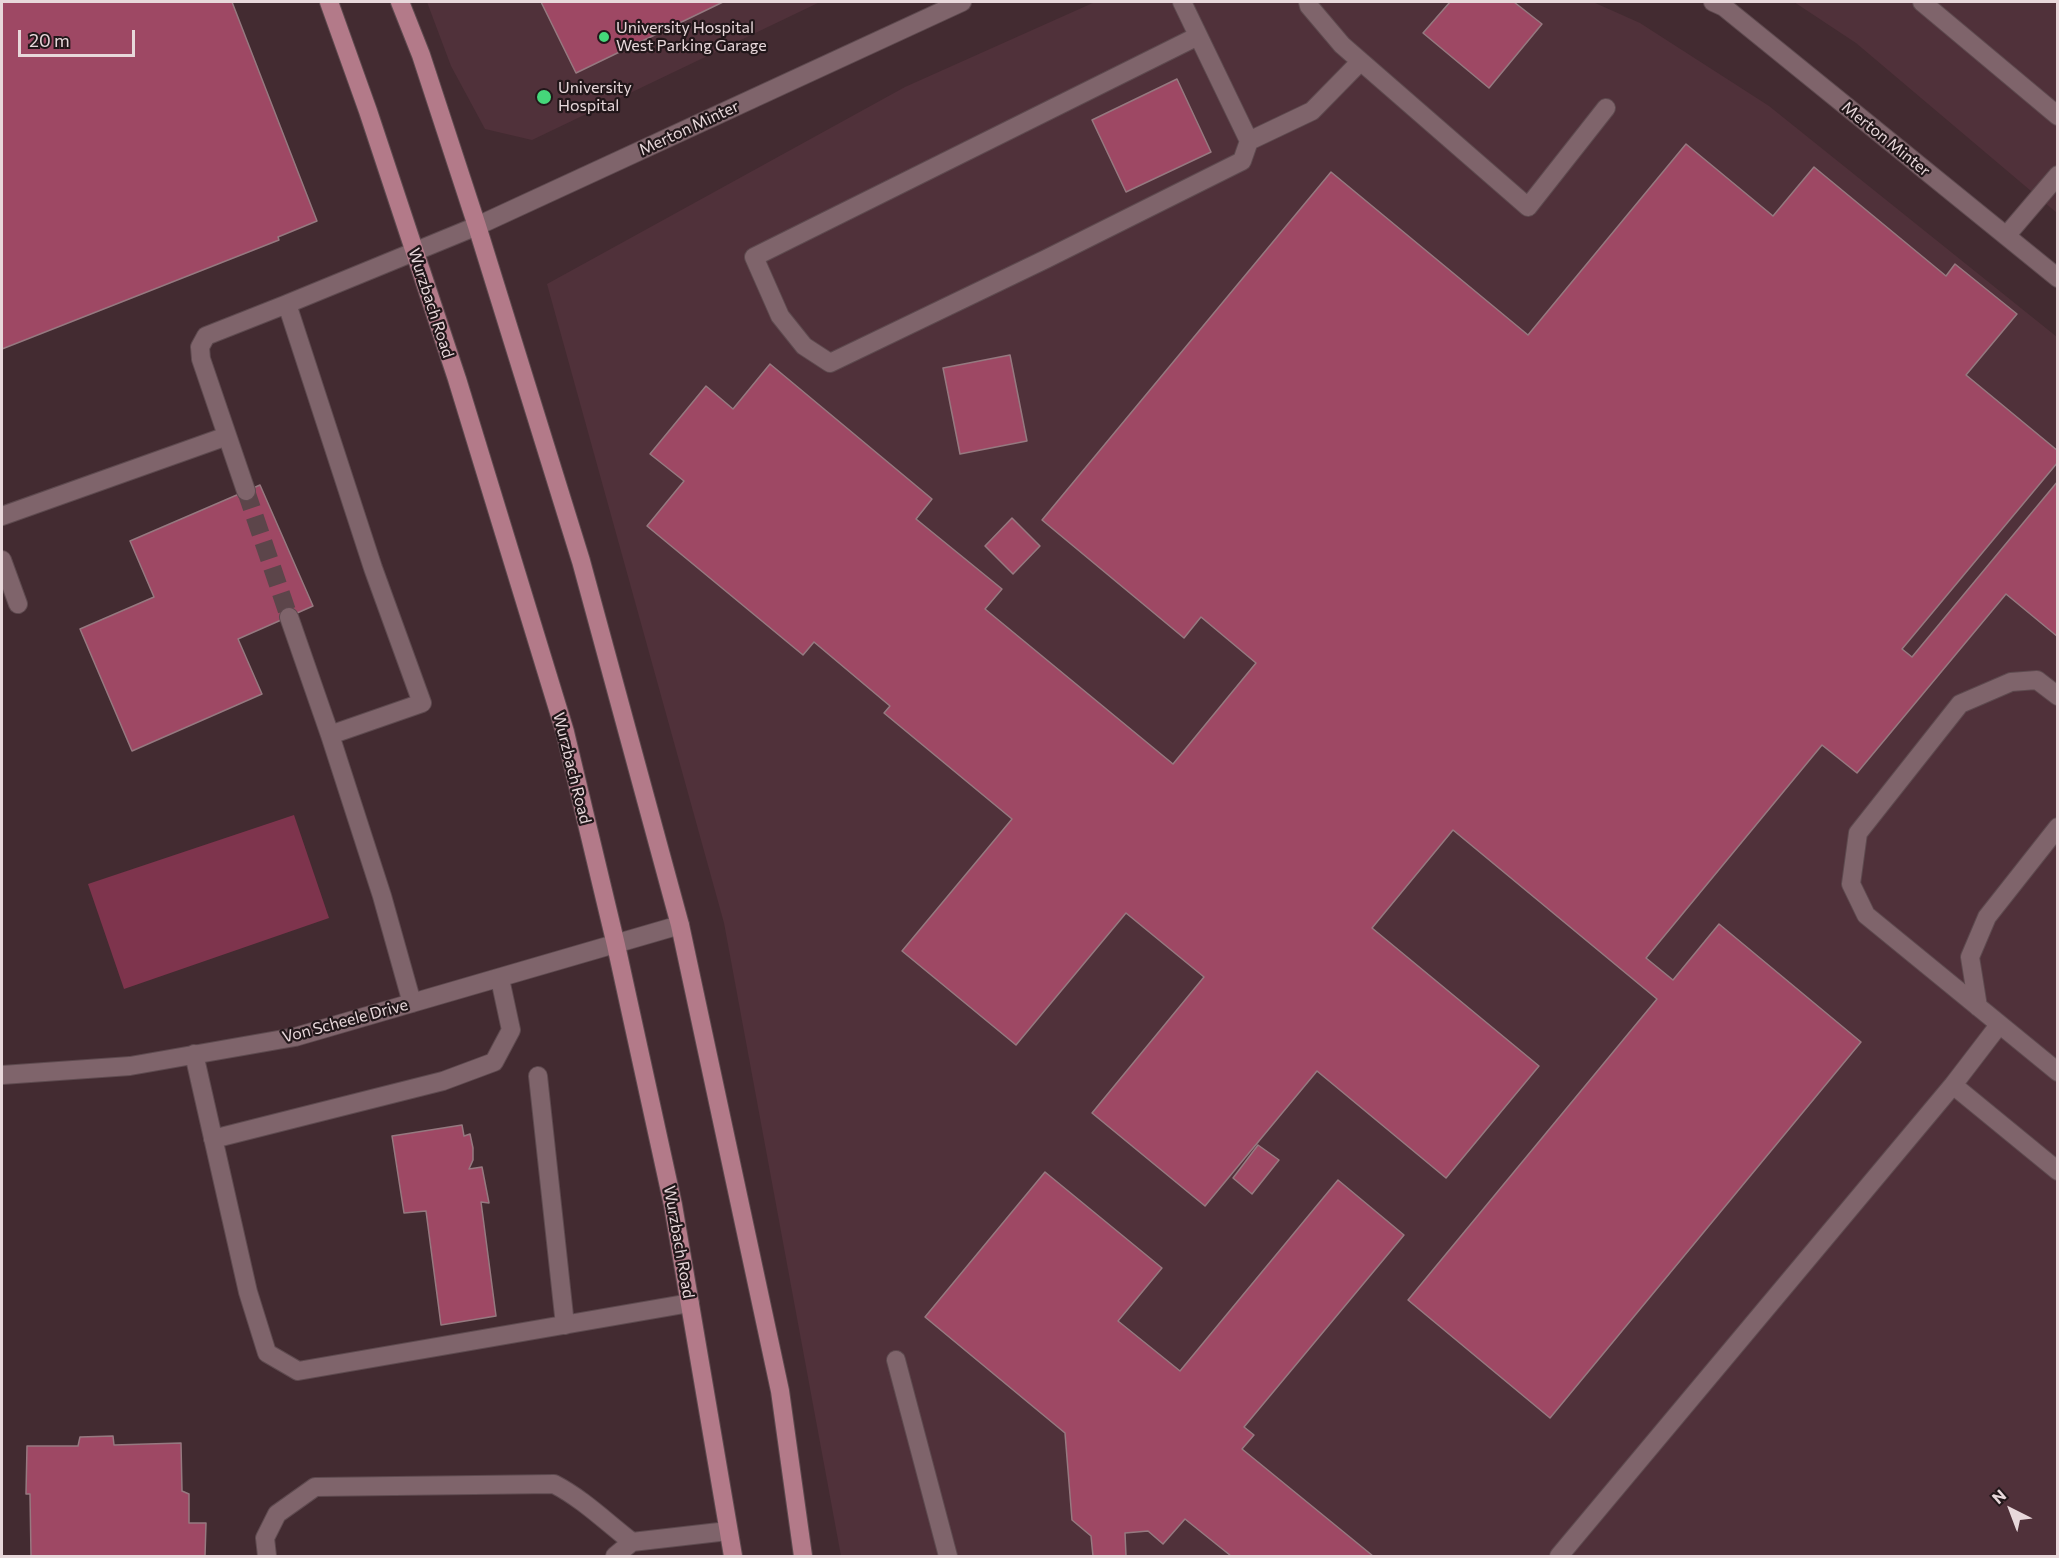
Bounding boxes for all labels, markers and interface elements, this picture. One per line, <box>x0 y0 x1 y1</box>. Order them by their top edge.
scale bar <box>21 18 138 56</box>
place label: University Hospital West Parking Garage <box>616 18 767 56</box>
text: 20 m <box>29 29 70 51</box>
marker: University Hospital West Parking Garage <box>597 30 611 44</box>
place label: University Hospital <box>558 78 632 116</box>
marker: University Hospital <box>535 88 553 106</box>
street label: Merton Minter <box>636 96 742 160</box>
street label: Merton Minter <box>1838 97 1934 181</box>
street label: Wurzbach Road <box>404 246 458 360</box>
street label: Wurzbach Road <box>549 710 595 826</box>
street label: Von Scheele Drive <box>280 995 410 1047</box>
street label: Wurzbach Road <box>660 1184 698 1300</box>
north arrow <box>1981 1480 2041 1540</box>
text: N <box>1988 1485 2009 1507</box>

